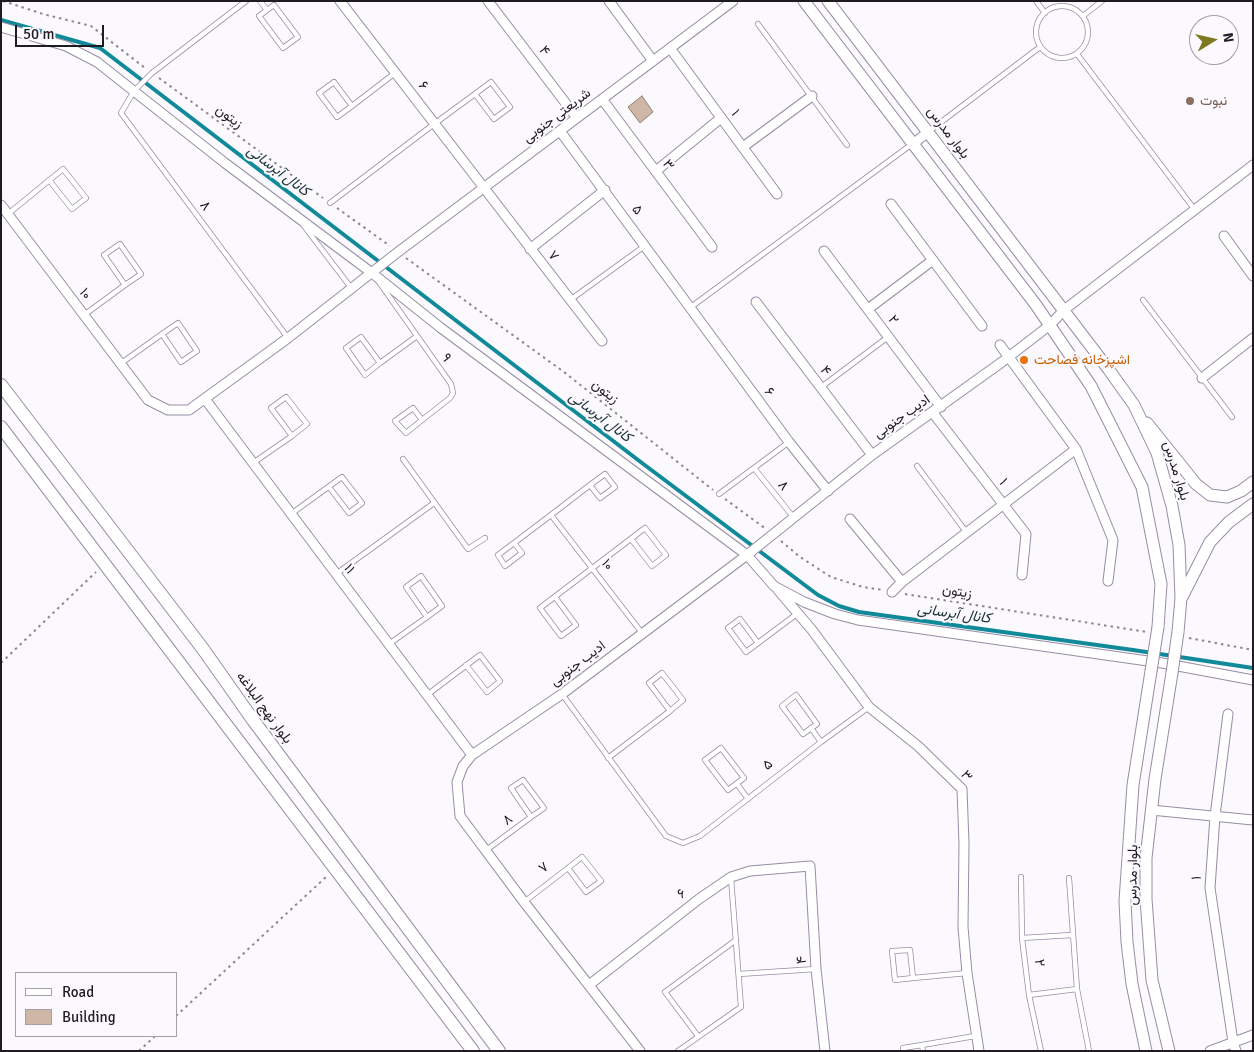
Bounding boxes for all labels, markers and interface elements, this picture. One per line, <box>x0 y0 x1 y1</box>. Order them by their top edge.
scale bar <box>18 15 106 47</box>
north arrow <box>1189 15 1239 65</box>
text: 50 m <box>23 25 54 43</box>
text: N <box>1219 32 1237 44</box>
street label: ۴ <box>535 43 553 59</box>
street label: ۶ <box>414 78 432 94</box>
street label: شریعتی جنوبی <box>520 85 594 147</box>
place label: نبوت <box>1200 93 1227 109</box>
marker: نبوت <box>1184 95 1196 107</box>
street label: زیتون <box>212 101 246 133</box>
street label: بلوار مدرس <box>923 104 973 162</box>
street label: ۱ <box>727 106 743 120</box>
water label: کانال آبرسانی <box>243 142 313 200</box>
street label: ۳ <box>658 156 678 174</box>
street label: ۸ <box>196 198 214 214</box>
street label: ۵ <box>628 202 646 218</box>
street label: ۷ <box>544 248 562 264</box>
street label: ۱۰ <box>75 285 95 303</box>
street label: ۲ <box>884 312 902 328</box>
street label: ۹ <box>437 350 455 366</box>
place label: اشپزخانه فصاحت <box>1034 352 1130 368</box>
marker: اشپزخانه فصاحت <box>1018 354 1030 366</box>
street label: ۴ <box>816 363 834 379</box>
street label: زیتون <box>588 376 622 408</box>
street label: ۶ <box>760 384 778 400</box>
water label: کانال آبرسانی <box>565 388 635 446</box>
street label: ادیب جنوبی <box>870 391 934 443</box>
street label: بلوار مدرس <box>1159 439 1193 503</box>
street label: ۱ <box>995 475 1011 489</box>
street label: ۸ <box>774 478 792 494</box>
street label: ۱۰ <box>597 556 617 574</box>
street label: ۱۱ <box>340 561 358 577</box>
street label: زیتون <box>941 581 973 603</box>
water label: کانال آبرسانی <box>916 600 992 628</box>
street label: ادیب جنوبی <box>547 638 609 690</box>
street label: بلوار نهج البلاغه <box>232 669 296 747</box>
street label: ۵ <box>760 756 776 774</box>
street label: ۳ <box>957 767 975 785</box>
street label: ۸ <box>500 811 516 829</box>
street label: بلوار مدرس <box>1124 844 1142 906</box>
street label: ۷ <box>536 859 552 877</box>
street label: ۱ <box>1188 875 1206 881</box>
street label: ۶ <box>674 885 690 903</box>
street label: ۴ <box>793 955 811 965</box>
street label: ۲ <box>1030 958 1048 968</box>
legend <box>15 972 178 1037</box>
text: Road <box>62 983 94 1001</box>
text: Building <box>62 1008 116 1026</box>

